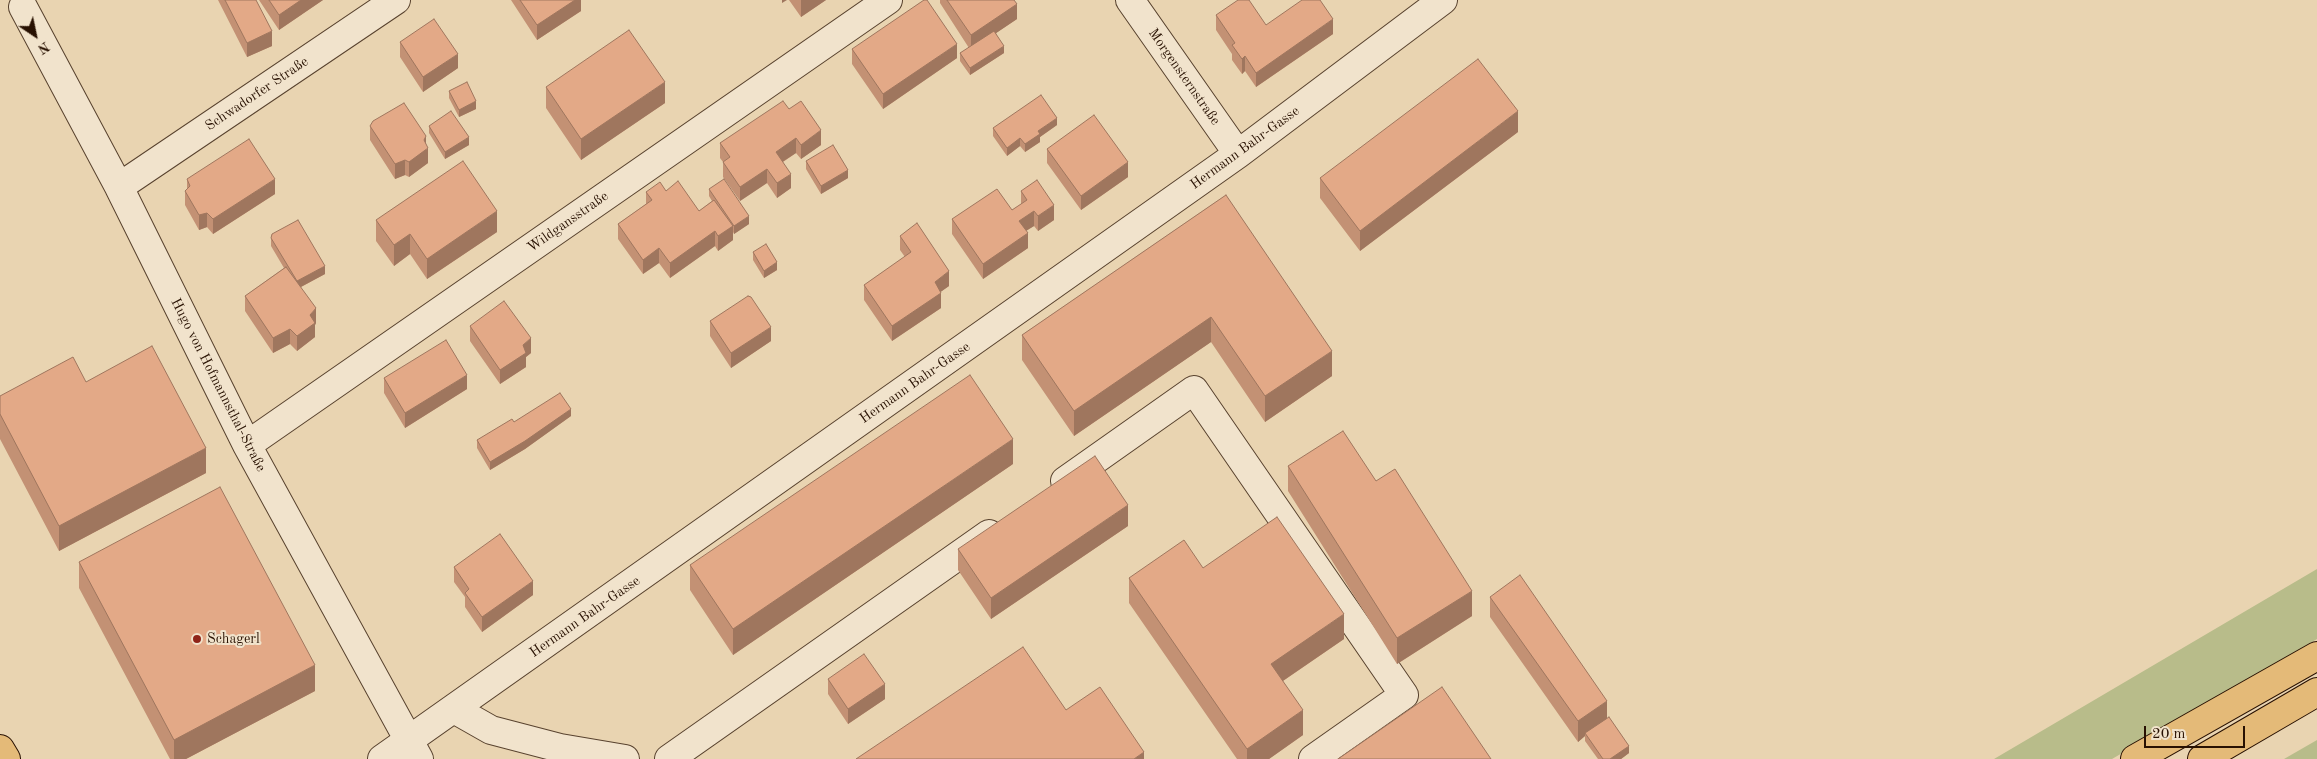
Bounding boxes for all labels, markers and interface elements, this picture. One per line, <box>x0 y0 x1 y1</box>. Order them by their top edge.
north arrow <box>10 10 60 60</box>
street label: Morgensternstraße <box>1144 25 1224 129</box>
text: N <box>35 39 52 56</box>
street label: Schwadorfer Straße <box>202 53 312 135</box>
street label: Hermann Bahr-Gasse <box>1187 103 1303 193</box>
street label: Wildgansstraße <box>524 188 612 256</box>
street label: Hugo von Hofmannsthal-Straße <box>167 295 269 475</box>
street label: Hermann Bahr-Gasse <box>857 339 973 427</box>
street label: Hermann Bahr-Gasse <box>527 573 643 661</box>
place label: Schagerl <box>207 631 260 647</box>
marker: Schagerl <box>191 633 203 645</box>
scale bar <box>2147 716 2248 748</box>
text: 20 m <box>2152 727 2186 742</box>

